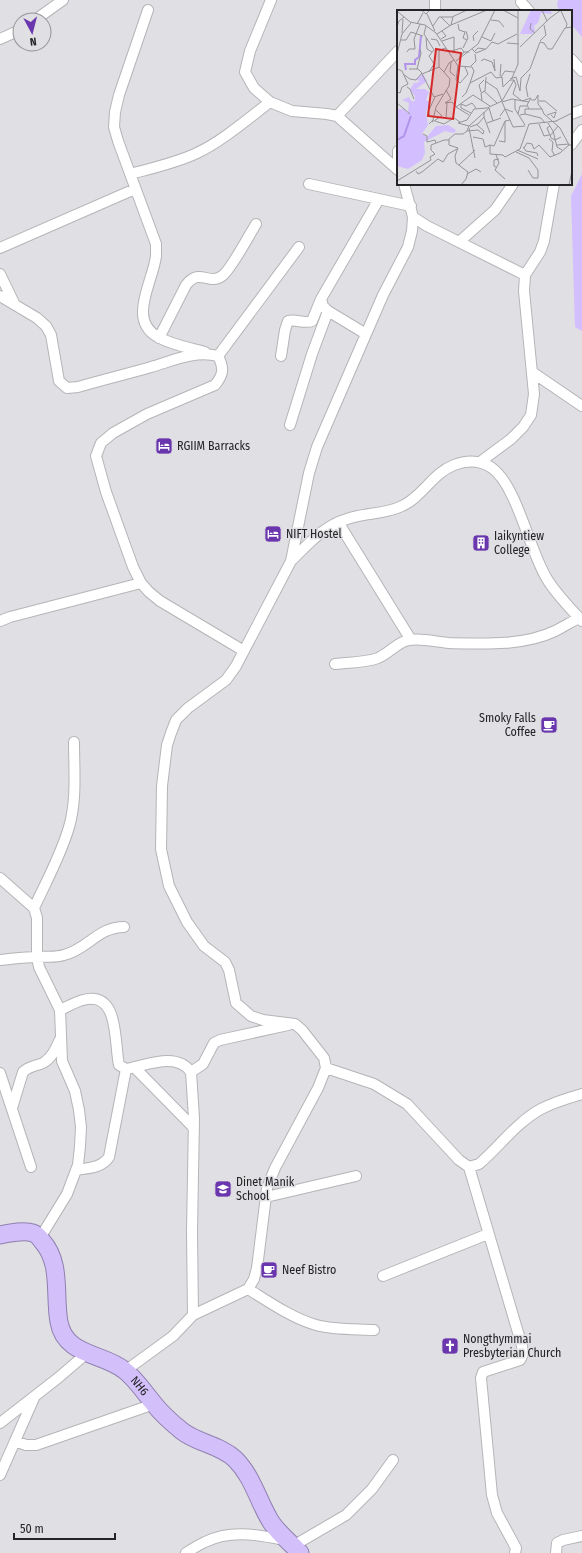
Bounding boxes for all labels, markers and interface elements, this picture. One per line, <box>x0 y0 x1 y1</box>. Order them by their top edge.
inset map <box>397 10 572 185</box>
north arrow <box>12 12 52 52</box>
text: N <box>29 35 37 48</box>
hotel icon: RGIIM Barracks <box>154 436 174 456</box>
place label: RGIIM Barracks <box>177 439 250 453</box>
hotel icon: NIFT Hostel <box>263 524 283 544</box>
place label: NIFT Hostel <box>286 527 342 541</box>
place label: Iaikyntiew College <box>494 529 544 557</box>
building icon: Iaikyntiew College <box>471 533 491 553</box>
place label: Smoky Falls Coffee <box>479 711 536 739</box>
cafe icon: Smoky Falls Coffee <box>539 715 559 735</box>
place label: Dinet Manik School <box>236 1175 295 1203</box>
school or university icon: Dinet Manik School <box>213 1179 233 1199</box>
cafe icon: Neef Bistro <box>259 1260 279 1280</box>
place label: Neef Bistro <box>282 1263 336 1277</box>
place label: Nongthymmai Presbyterian Church <box>463 1332 561 1360</box>
church icon: Nongthymmai Presbyterian Church <box>440 1336 460 1356</box>
street label: NH6 <box>128 1373 152 1398</box>
scale bar <box>14 1515 115 1541</box>
text: 50 m <box>20 1522 44 1536</box>

